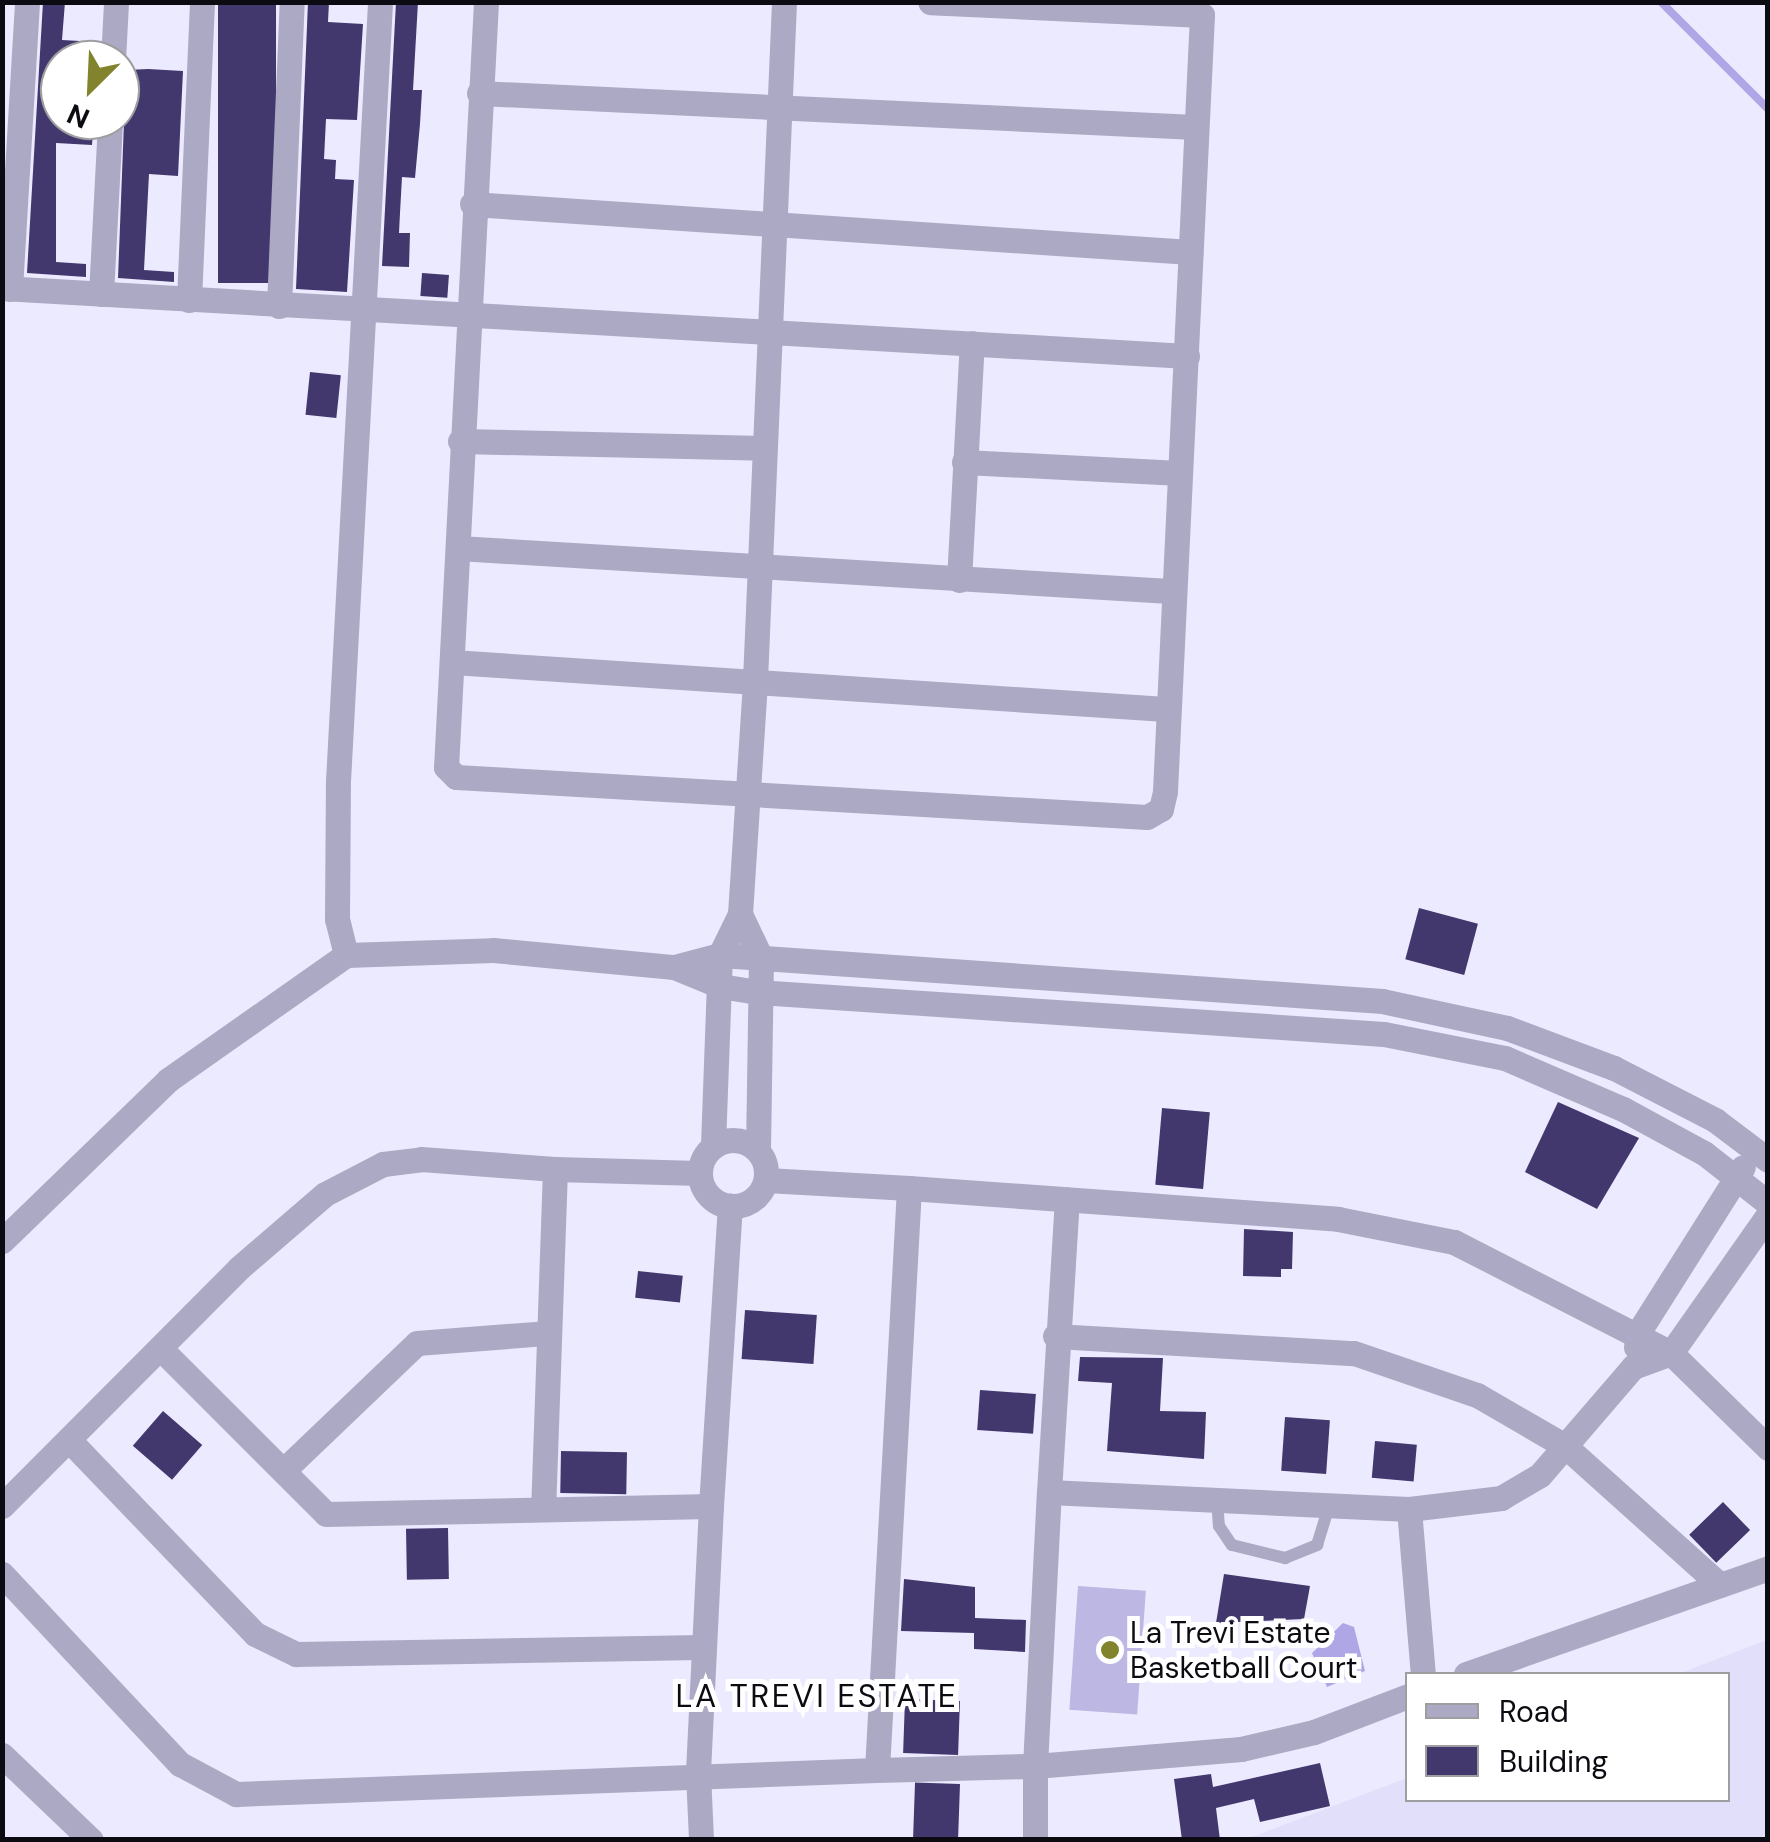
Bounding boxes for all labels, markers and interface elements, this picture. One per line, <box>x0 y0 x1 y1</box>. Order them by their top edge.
north arrow <box>40 40 140 140</box>
text: N <box>62 95 95 137</box>
place label: La Trevi Estate Basketball Court <box>1130 1615 1358 1686</box>
marker: La Trevi Estate Basketball Court <box>1099 1639 1121 1661</box>
legend <box>1405 1672 1730 1802</box>
district label: LA TREVI ESTATE <box>676 1677 958 1715</box>
text: Road <box>1499 1692 1569 1731</box>
text: Building <box>1499 1742 1608 1781</box>

